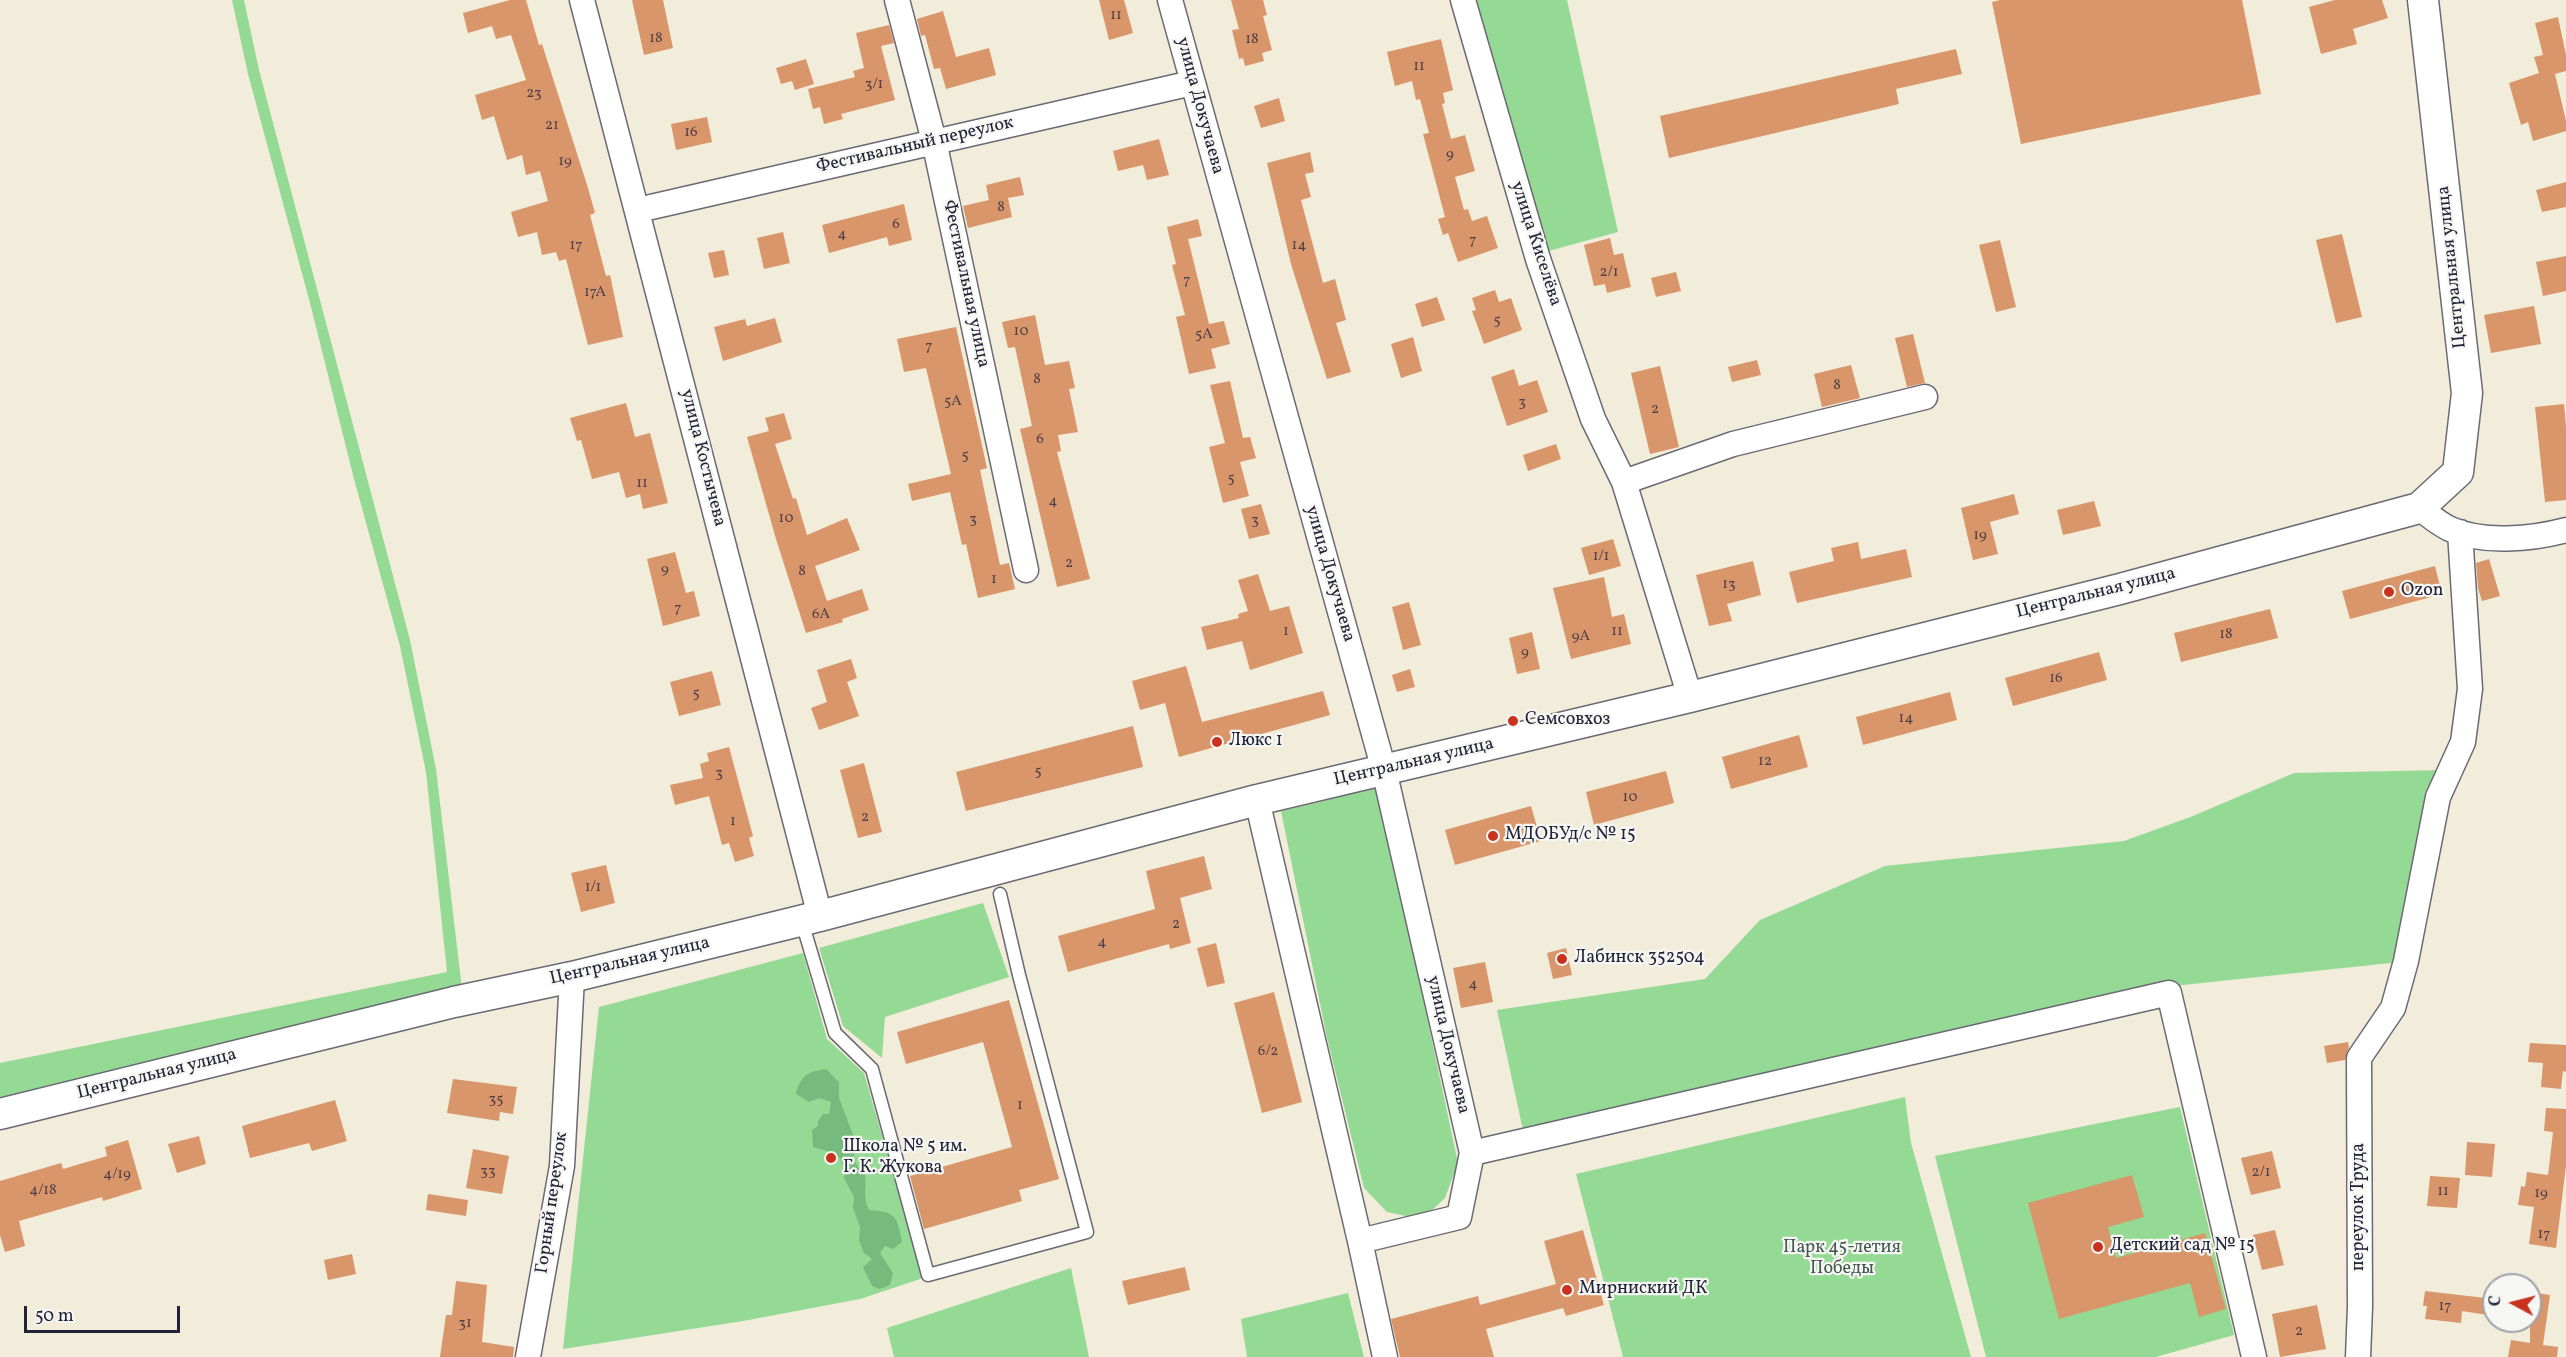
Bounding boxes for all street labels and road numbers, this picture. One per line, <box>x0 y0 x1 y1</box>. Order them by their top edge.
street label: улица Докучаева <box>1170 35 1228 177</box>
street label: Фестивальный переулок <box>814 113 1016 179</box>
street label: улица Киселёва <box>1505 179 1565 309</box>
street label: Центральная улица <box>2434 185 2472 349</box>
street label: Фестивальная улица <box>937 198 993 370</box>
street label: улица Костычева <box>674 387 730 529</box>
street label: улица Докучаева <box>1299 503 1359 645</box>
street label: Центральная улица <box>2014 564 2178 624</box>
street label: Центральная улица <box>1332 734 1496 792</box>
street label: Центральная улица <box>548 933 712 991</box>
street label: улица Докучаева <box>1421 974 1473 1116</box>
street label: Центральная улица <box>75 1045 239 1105</box>
street label: Горный переулок <box>532 1131 574 1275</box>
street label: переулок Труда <box>2349 1143 2371 1271</box>

